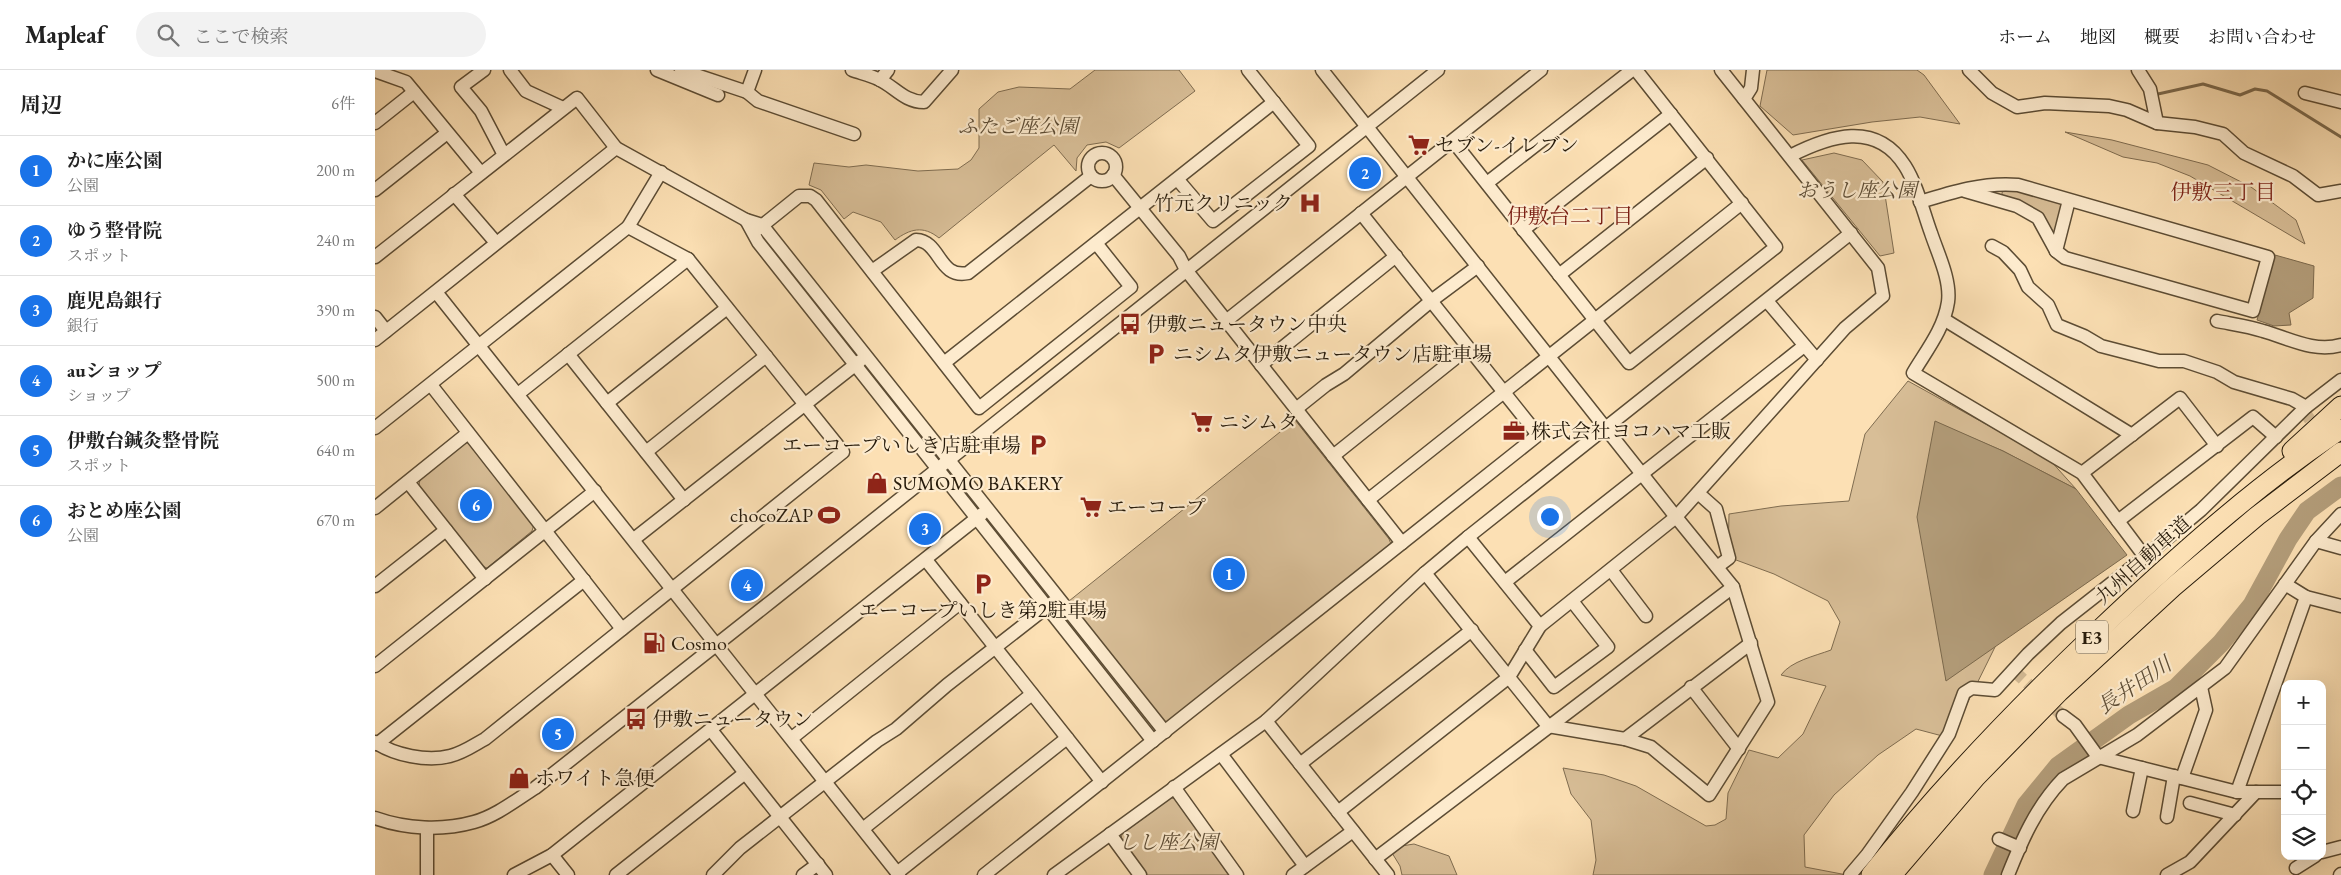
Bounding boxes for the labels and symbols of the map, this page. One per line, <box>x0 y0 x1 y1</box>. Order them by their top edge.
park label: ふたご座公園 <box>958 113 1081 139</box>
supermarket icon: セブン-イレブン <box>1406 132 1432 158</box>
place label: セブン-イレブン <box>1435 132 1579 158</box>
pin: 2 <box>1349 154 1381 192</box>
park label: おうし座公園 <box>1797 177 1920 203</box>
district label: 伊敷三丁目 <box>2171 178 2276 205</box>
place label: 竹元クリニック <box>1154 190 1293 216</box>
hospital icon: 竹元クリニック <box>1297 190 1323 216</box>
district label: 伊敷台二丁目 <box>1507 202 1633 229</box>
bus stop icon: 伊敷ニュータウン中央 <box>1117 311 1143 337</box>
place label: 伊敷ニュータウン中央 <box>1147 311 1347 337</box>
parking icon: ニシムタ伊敷ニュータウン店駐車場 <box>1143 341 1169 367</box>
place label: ニシムタ伊敷ニュータウン店駐車場 <box>1173 341 1492 367</box>
supermarket icon: ニシムタ <box>1189 409 1215 435</box>
place label: ニシムタ <box>1219 409 1298 435</box>
office icon: 株式会社ヨコハマ工販 <box>1501 418 1527 444</box>
place label: 株式会社ヨコハマ工販 <box>1531 418 1731 444</box>
place label: エーコープいしき店駐車場 <box>782 432 1021 458</box>
parking icon: エーコープいしき店駐車場 <box>1025 432 1051 458</box>
shop icon: SUMOMO BAKERY <box>864 470 890 496</box>
place label: SUMOMO BAKERY <box>893 470 1064 496</box>
pin: 6 <box>460 486 492 524</box>
supermarket icon: エーコープ <box>1078 494 1104 520</box>
place label: エーコープ <box>1107 494 1206 520</box>
place label: chocoZAP <box>730 502 813 528</box>
sports icon: chocoZAP <box>816 502 842 528</box>
your location <box>1537 504 1563 530</box>
pin: 3 <box>909 510 941 548</box>
street label: 九州自動車道 <box>2090 510 2196 610</box>
pin: 1 <box>1213 555 1245 593</box>
pin: 4 <box>731 566 763 604</box>
parking icon: エーコープいしき第2駐車場 <box>970 571 996 597</box>
place label: エーコープいしき第2駐車場 <box>859 597 1107 623</box>
road number: E3 <box>2076 620 2108 654</box>
fuel station icon: Cosmo <box>641 630 667 656</box>
place label: Cosmo <box>671 630 727 656</box>
water label: 長井田川 <box>2092 649 2178 720</box>
bus stop icon: 伊敷ニュータウン <box>623 706 649 732</box>
place label: 伊敷ニュータウン <box>653 706 813 732</box>
pin: 5 <box>542 715 574 753</box>
shop icon: ホワイト急便 <box>506 765 532 791</box>
place label: ホワイト急便 <box>535 765 654 791</box>
park label: しし座公園 <box>1118 829 1221 855</box>

